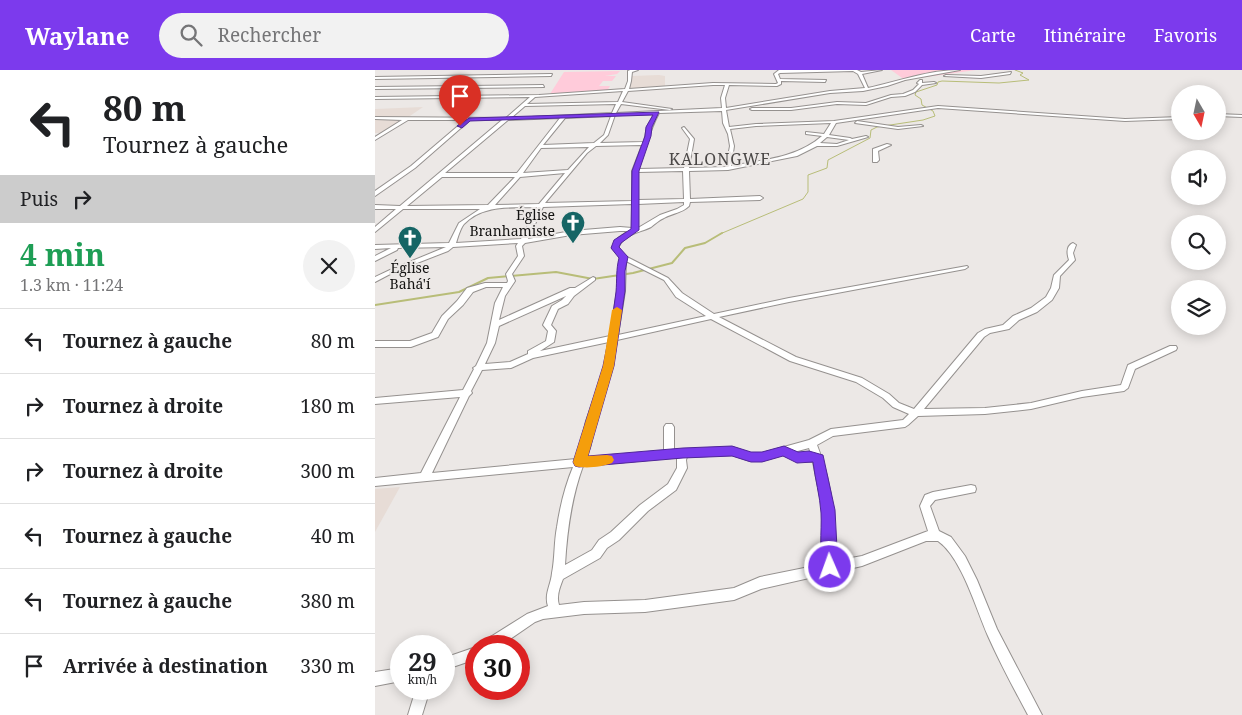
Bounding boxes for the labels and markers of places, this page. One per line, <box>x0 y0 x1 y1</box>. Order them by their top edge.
pin <box>439 75 481 126</box>
place label: Église Branhamiste <box>469 205 555 240</box>
church icon: Église Branhamiste <box>560 210 586 244</box>
church icon: Église Bahá'í <box>397 225 423 259</box>
place label: Église Bahá'í <box>390 258 431 293</box>

